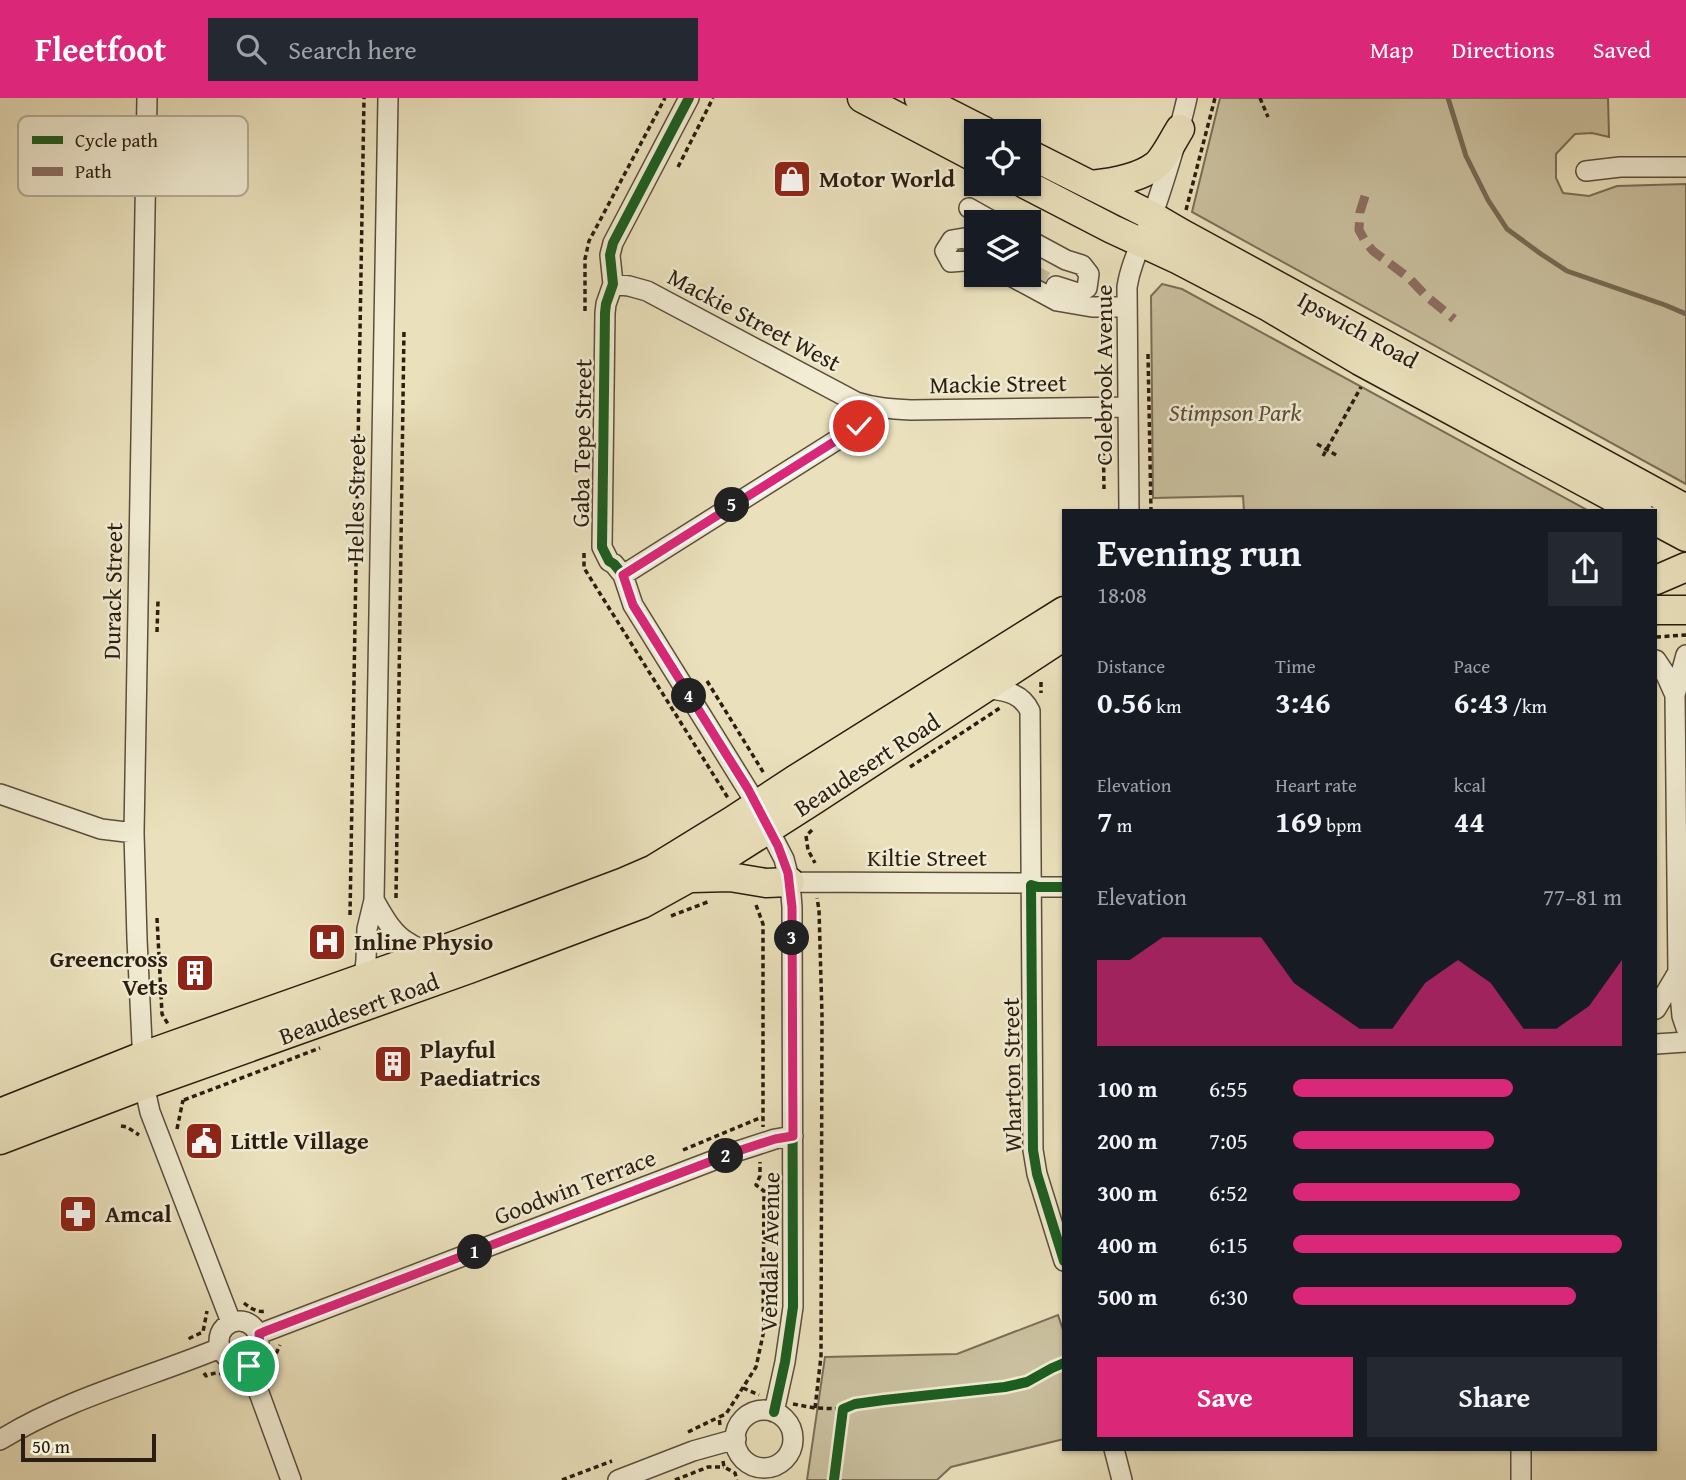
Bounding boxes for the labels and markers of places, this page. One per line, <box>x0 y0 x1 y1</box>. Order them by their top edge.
shop icon: Motor World <box>771 158 813 200</box>
place label: Motor World <box>819 161 955 196</box>
pin <box>829 396 889 456</box>
pin: 5 <box>714 488 750 522</box>
pin: 4 <box>672 678 706 714</box>
pin: 3 <box>774 920 810 956</box>
hospital icon: Inline Physio <box>306 921 348 963</box>
place label: Inline Physio <box>354 924 494 959</box>
place label: Greencross Vets <box>50 941 168 1004</box>
building icon: Greencross Vets <box>174 952 216 994</box>
place label: Playful Paediatrics <box>420 1032 541 1095</box>
building icon: Playful Paediatrics <box>372 1043 414 1085</box>
public building icon: Little Village <box>183 1120 225 1162</box>
place label: Little Village <box>231 1123 369 1158</box>
pin: 2 <box>708 1138 744 1174</box>
pharmacy icon: Amcal <box>57 1193 99 1235</box>
place label: Amcal <box>105 1196 172 1231</box>
pin: 1 <box>458 1234 492 1270</box>
pin <box>219 1336 279 1396</box>

